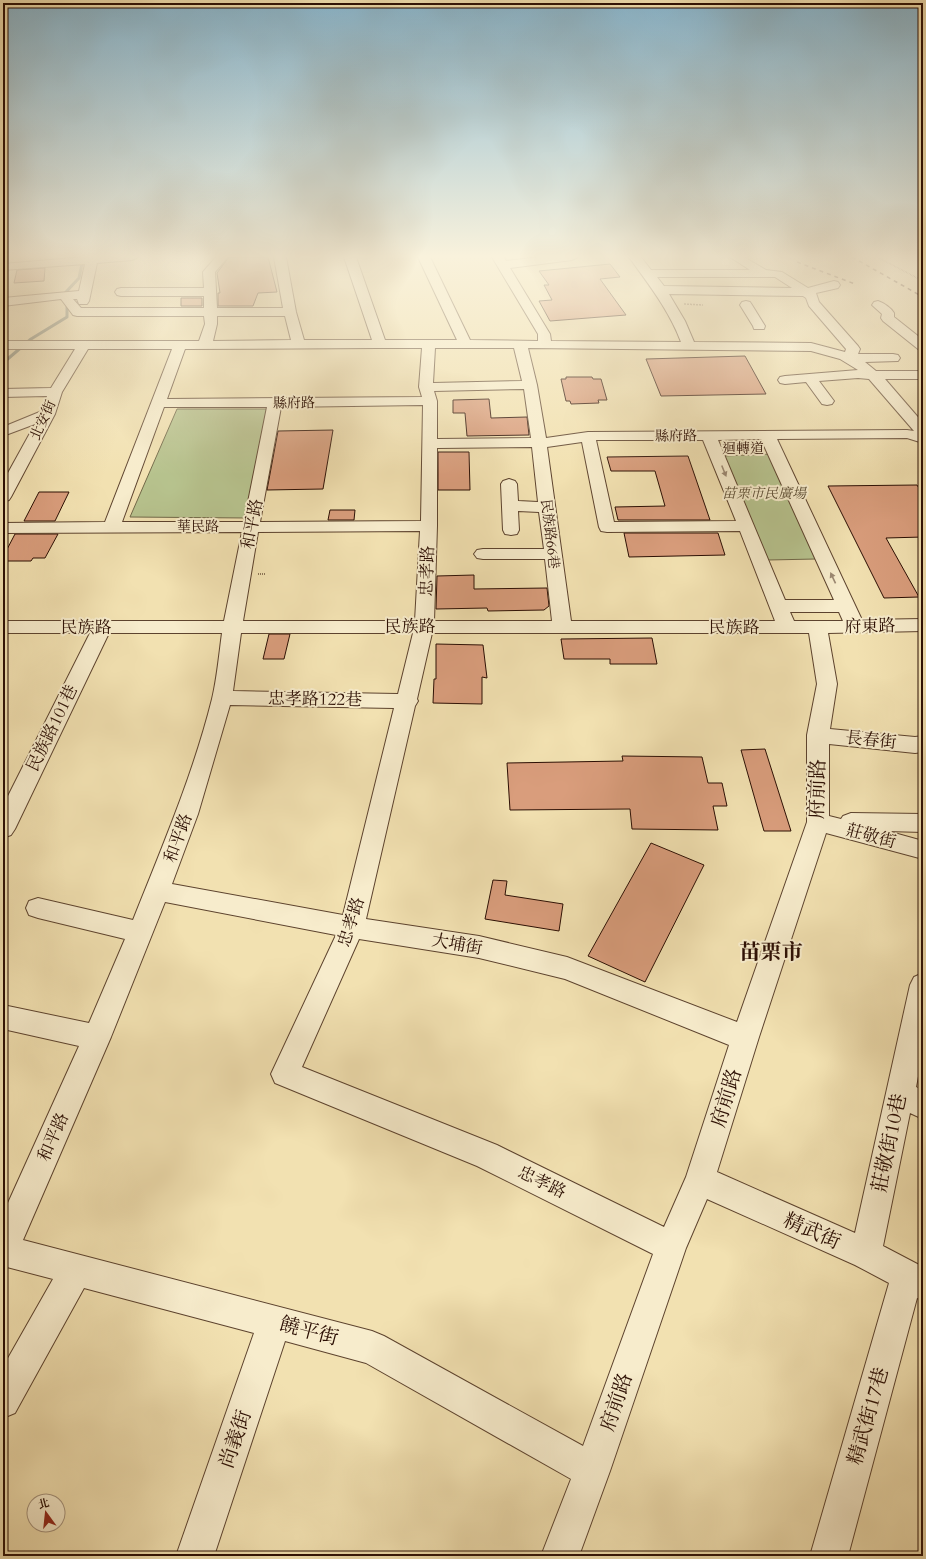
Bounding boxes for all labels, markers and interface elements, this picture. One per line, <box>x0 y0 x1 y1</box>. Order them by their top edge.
street label: 縣府路 <box>273 393 315 413</box>
street label: 北安街 <box>26 397 60 443</box>
street label: 縣府路 <box>655 426 697 446</box>
street label: 迴轉道 <box>722 439 764 458</box>
one-way arrow <box>721 466 727 478</box>
park label: 苗栗市民廣場 <box>722 484 808 503</box>
street label: 和平路 <box>236 497 268 551</box>
street label: 民族路66巷 <box>536 498 564 570</box>
street label: 華民路 <box>177 517 219 536</box>
street label: 忠孝路 <box>415 545 439 597</box>
one-way arrow <box>830 573 836 584</box>
street label: 府東路 <box>844 614 896 638</box>
street label: 民族路 <box>385 615 436 638</box>
street label: 民族路 <box>61 616 112 639</box>
street label: 民族路 <box>709 616 760 639</box>
street label: 民族路101巷 <box>21 681 83 775</box>
street label: 忠孝路122巷 <box>268 687 362 711</box>
street label: 長春街 <box>844 726 898 754</box>
street label: 府前路 <box>802 759 832 819</box>
street label: 和平路 <box>158 810 198 866</box>
street label: 莊敬街 <box>843 818 899 854</box>
street label: 忠孝路 <box>332 894 370 950</box>
street label: 大埔街 <box>430 928 484 960</box>
district label: 苗栗市 <box>740 938 803 967</box>
street label: 府前路 <box>704 1065 748 1131</box>
street label: 莊敬街10巷 <box>865 1091 913 1195</box>
street label: 和平路 <box>32 1109 74 1165</box>
street label: 忠孝路 <box>514 1160 570 1204</box>
street label: 精武街 <box>779 1206 845 1256</box>
street label: 饒平街 <box>277 1310 341 1352</box>
street label: 精武街17巷 <box>841 1364 895 1468</box>
street label: 府前路 <box>593 1369 639 1435</box>
street label: 尚義街 <box>212 1406 258 1472</box>
north arrow <box>26 1493 66 1533</box>
text: 北 <box>36 1495 51 1512</box>

